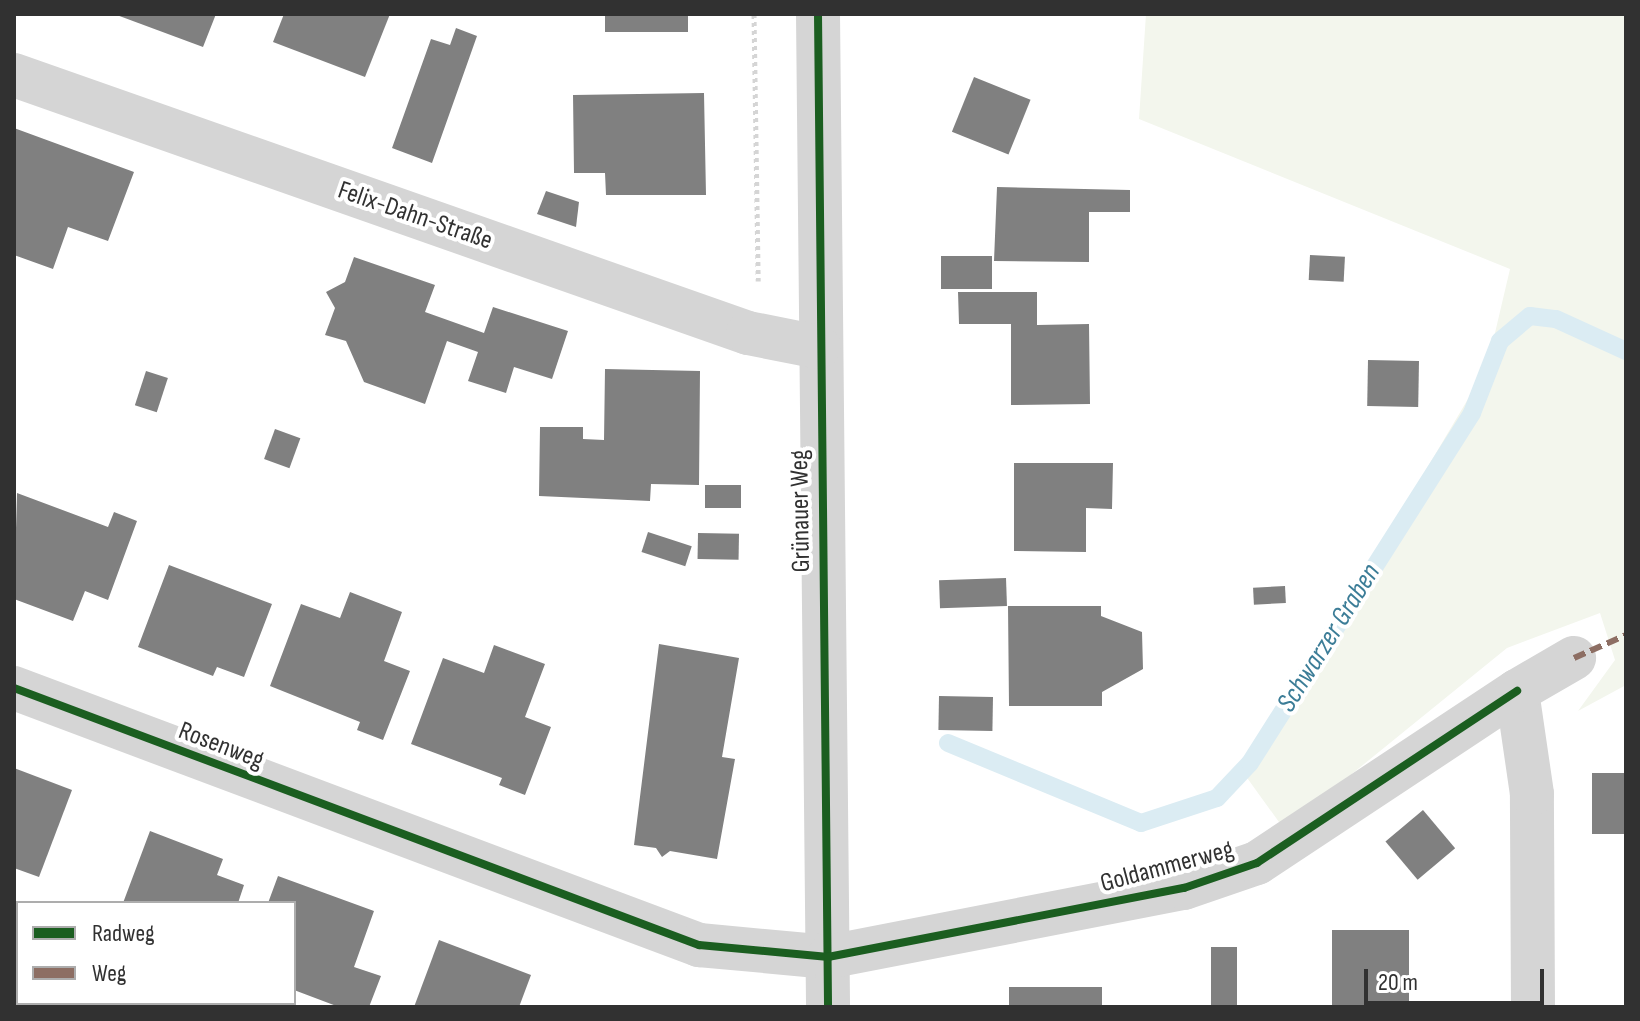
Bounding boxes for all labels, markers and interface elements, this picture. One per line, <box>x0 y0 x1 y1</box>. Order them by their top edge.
street label: Felix-Dahn-Straße <box>334 175 496 257</box>
street label: Grünauer Weg <box>784 449 818 573</box>
water label: Schwarzer Graben <box>1270 558 1388 718</box>
street label: Rosenweg <box>174 716 268 776</box>
street label: Goldammerweg <box>1097 834 1237 900</box>
legend <box>16 901 296 1005</box>
text: Radweg <box>92 919 155 948</box>
scale bar <box>1368 953 1548 1003</box>
text: Weg <box>92 959 126 988</box>
text: 20 m <box>1378 968 1418 997</box>

